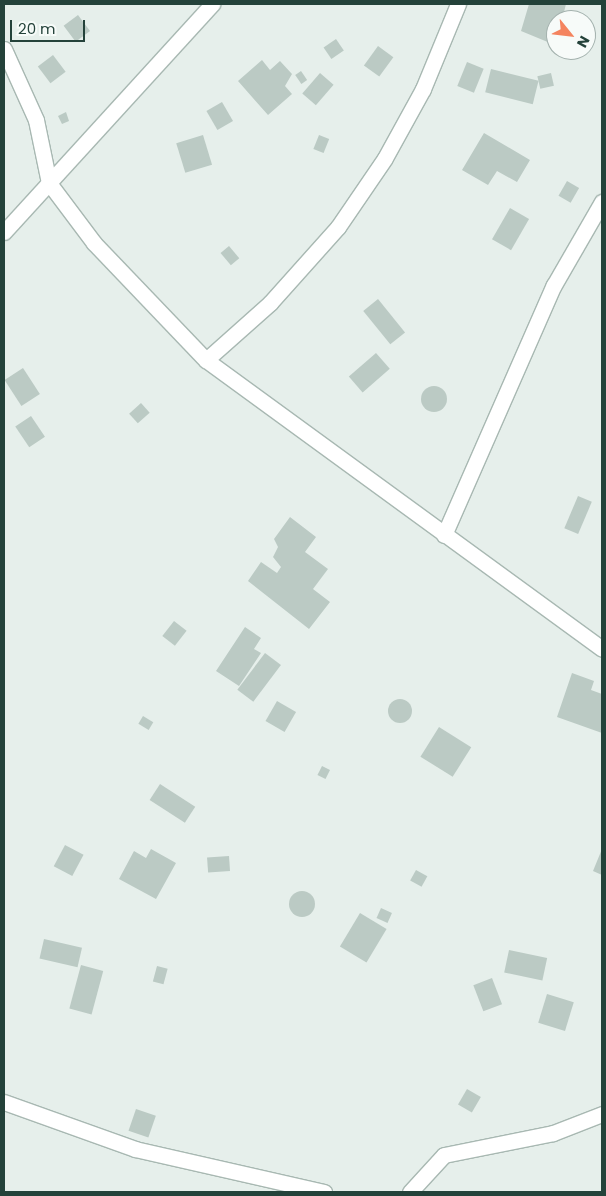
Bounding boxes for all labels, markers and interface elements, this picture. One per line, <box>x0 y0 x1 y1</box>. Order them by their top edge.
scale bar <box>12 10 88 42</box>
north arrow <box>546 10 596 60</box>
text: 20 m <box>18 18 56 39</box>
text: N <box>572 32 595 51</box>

